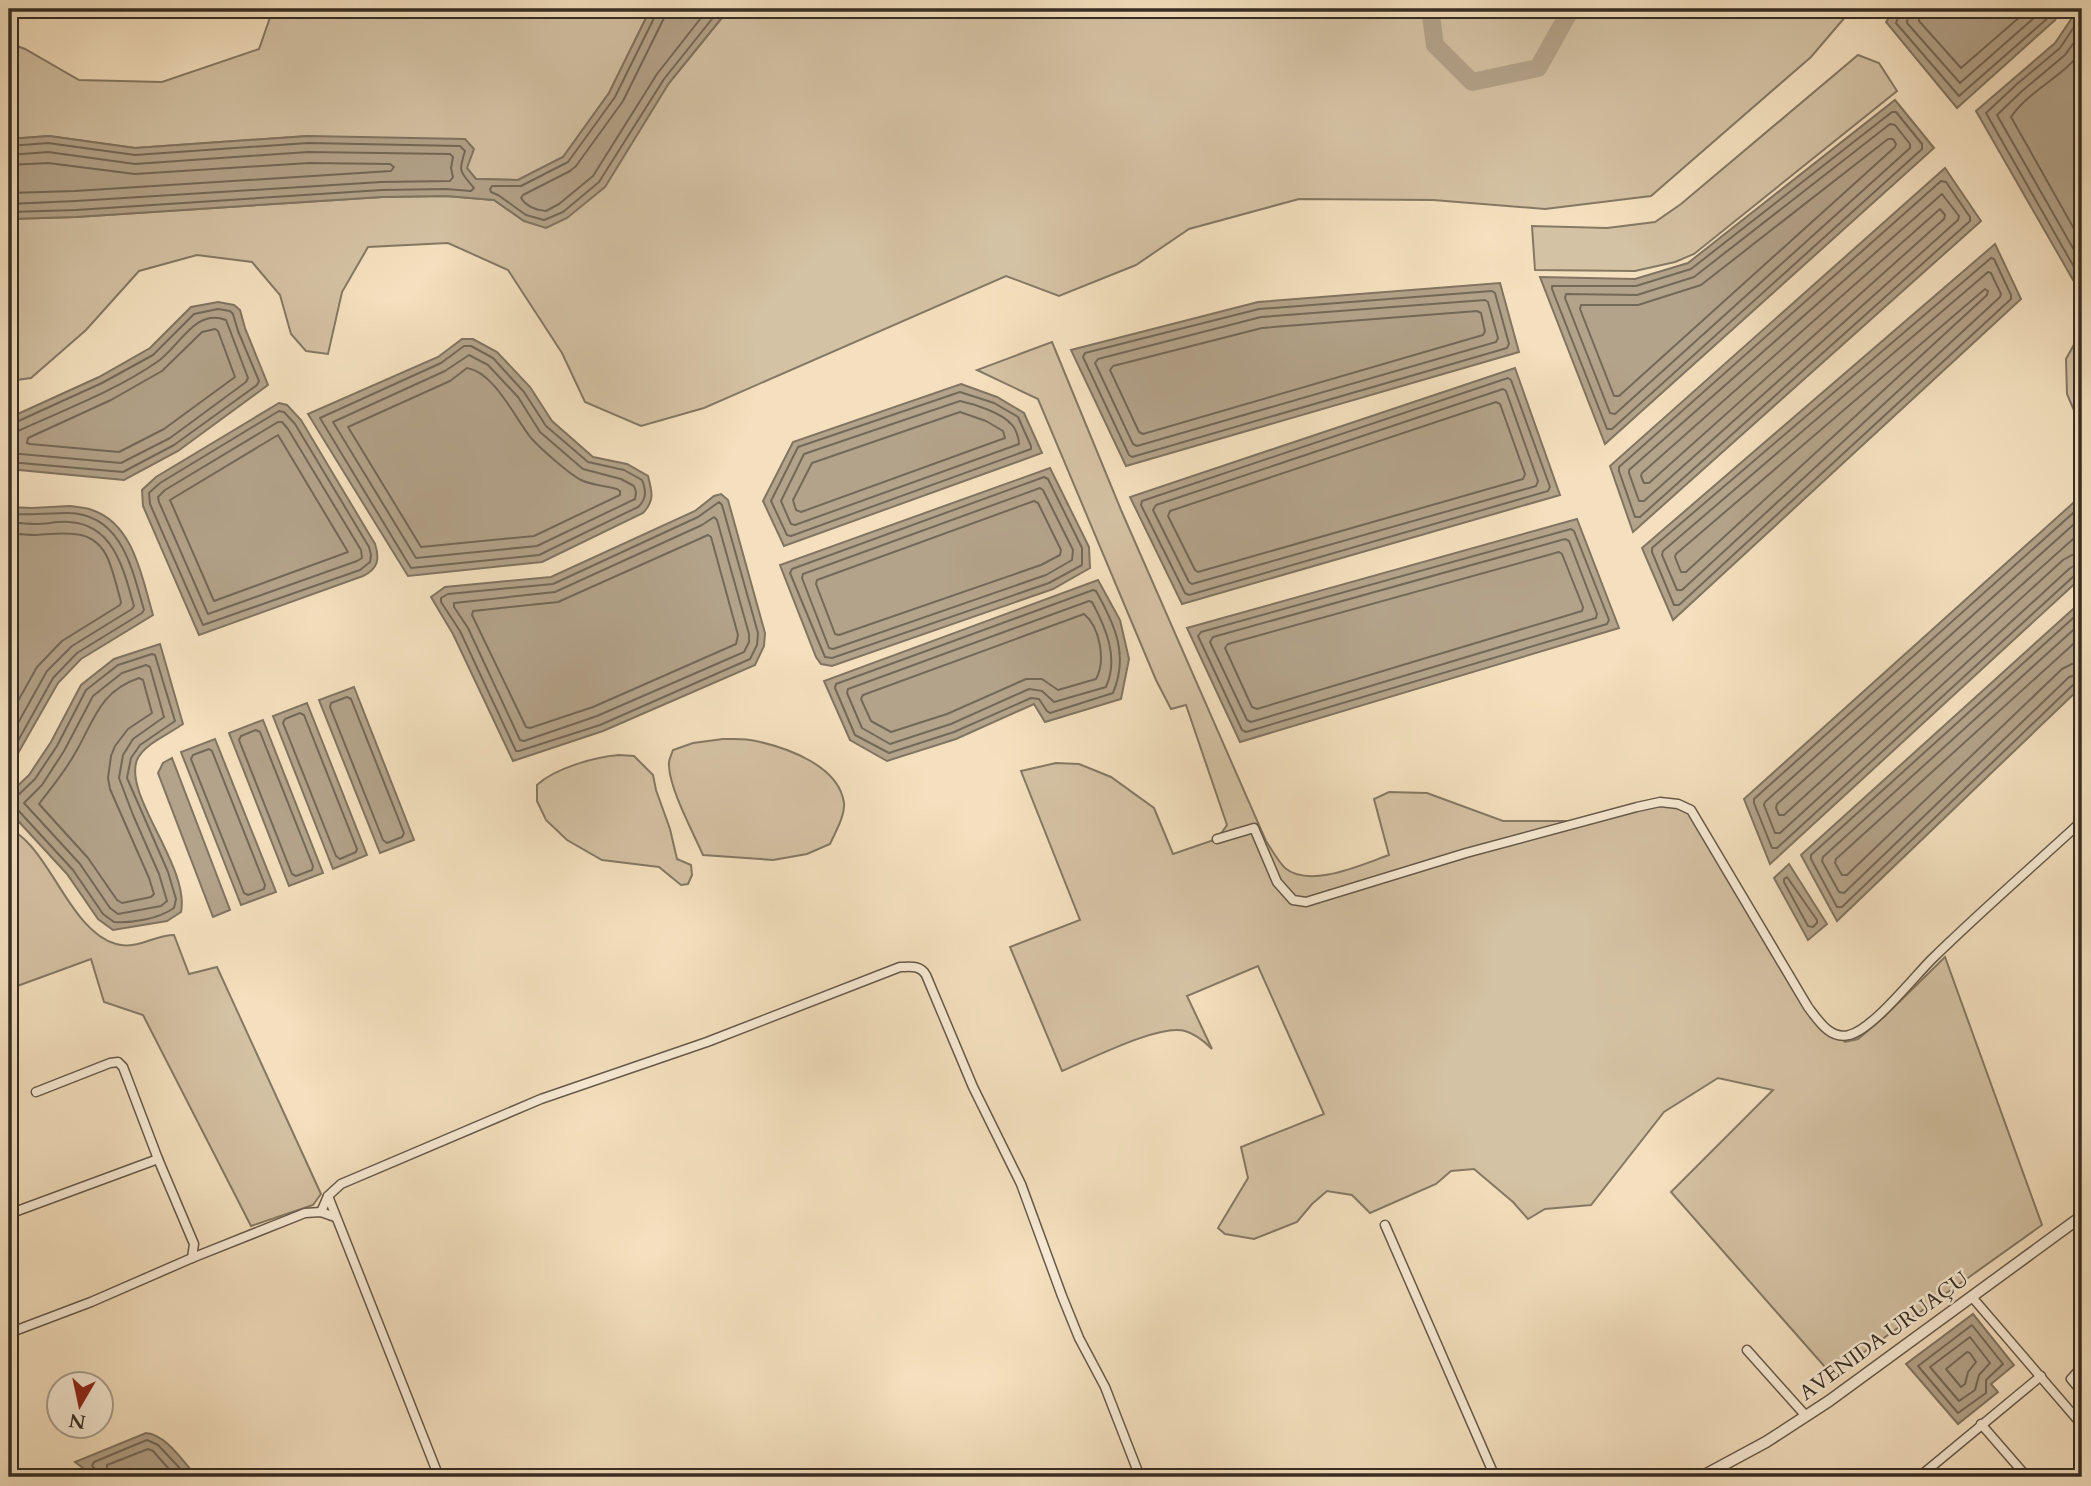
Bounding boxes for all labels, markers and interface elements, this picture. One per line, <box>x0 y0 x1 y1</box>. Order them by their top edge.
street label: AVENIDA URUAÇU <box>1793 1265 1975 1407</box>
north arrow <box>46 1370 116 1440</box>
text: N <box>67 1407 88 1435</box>

